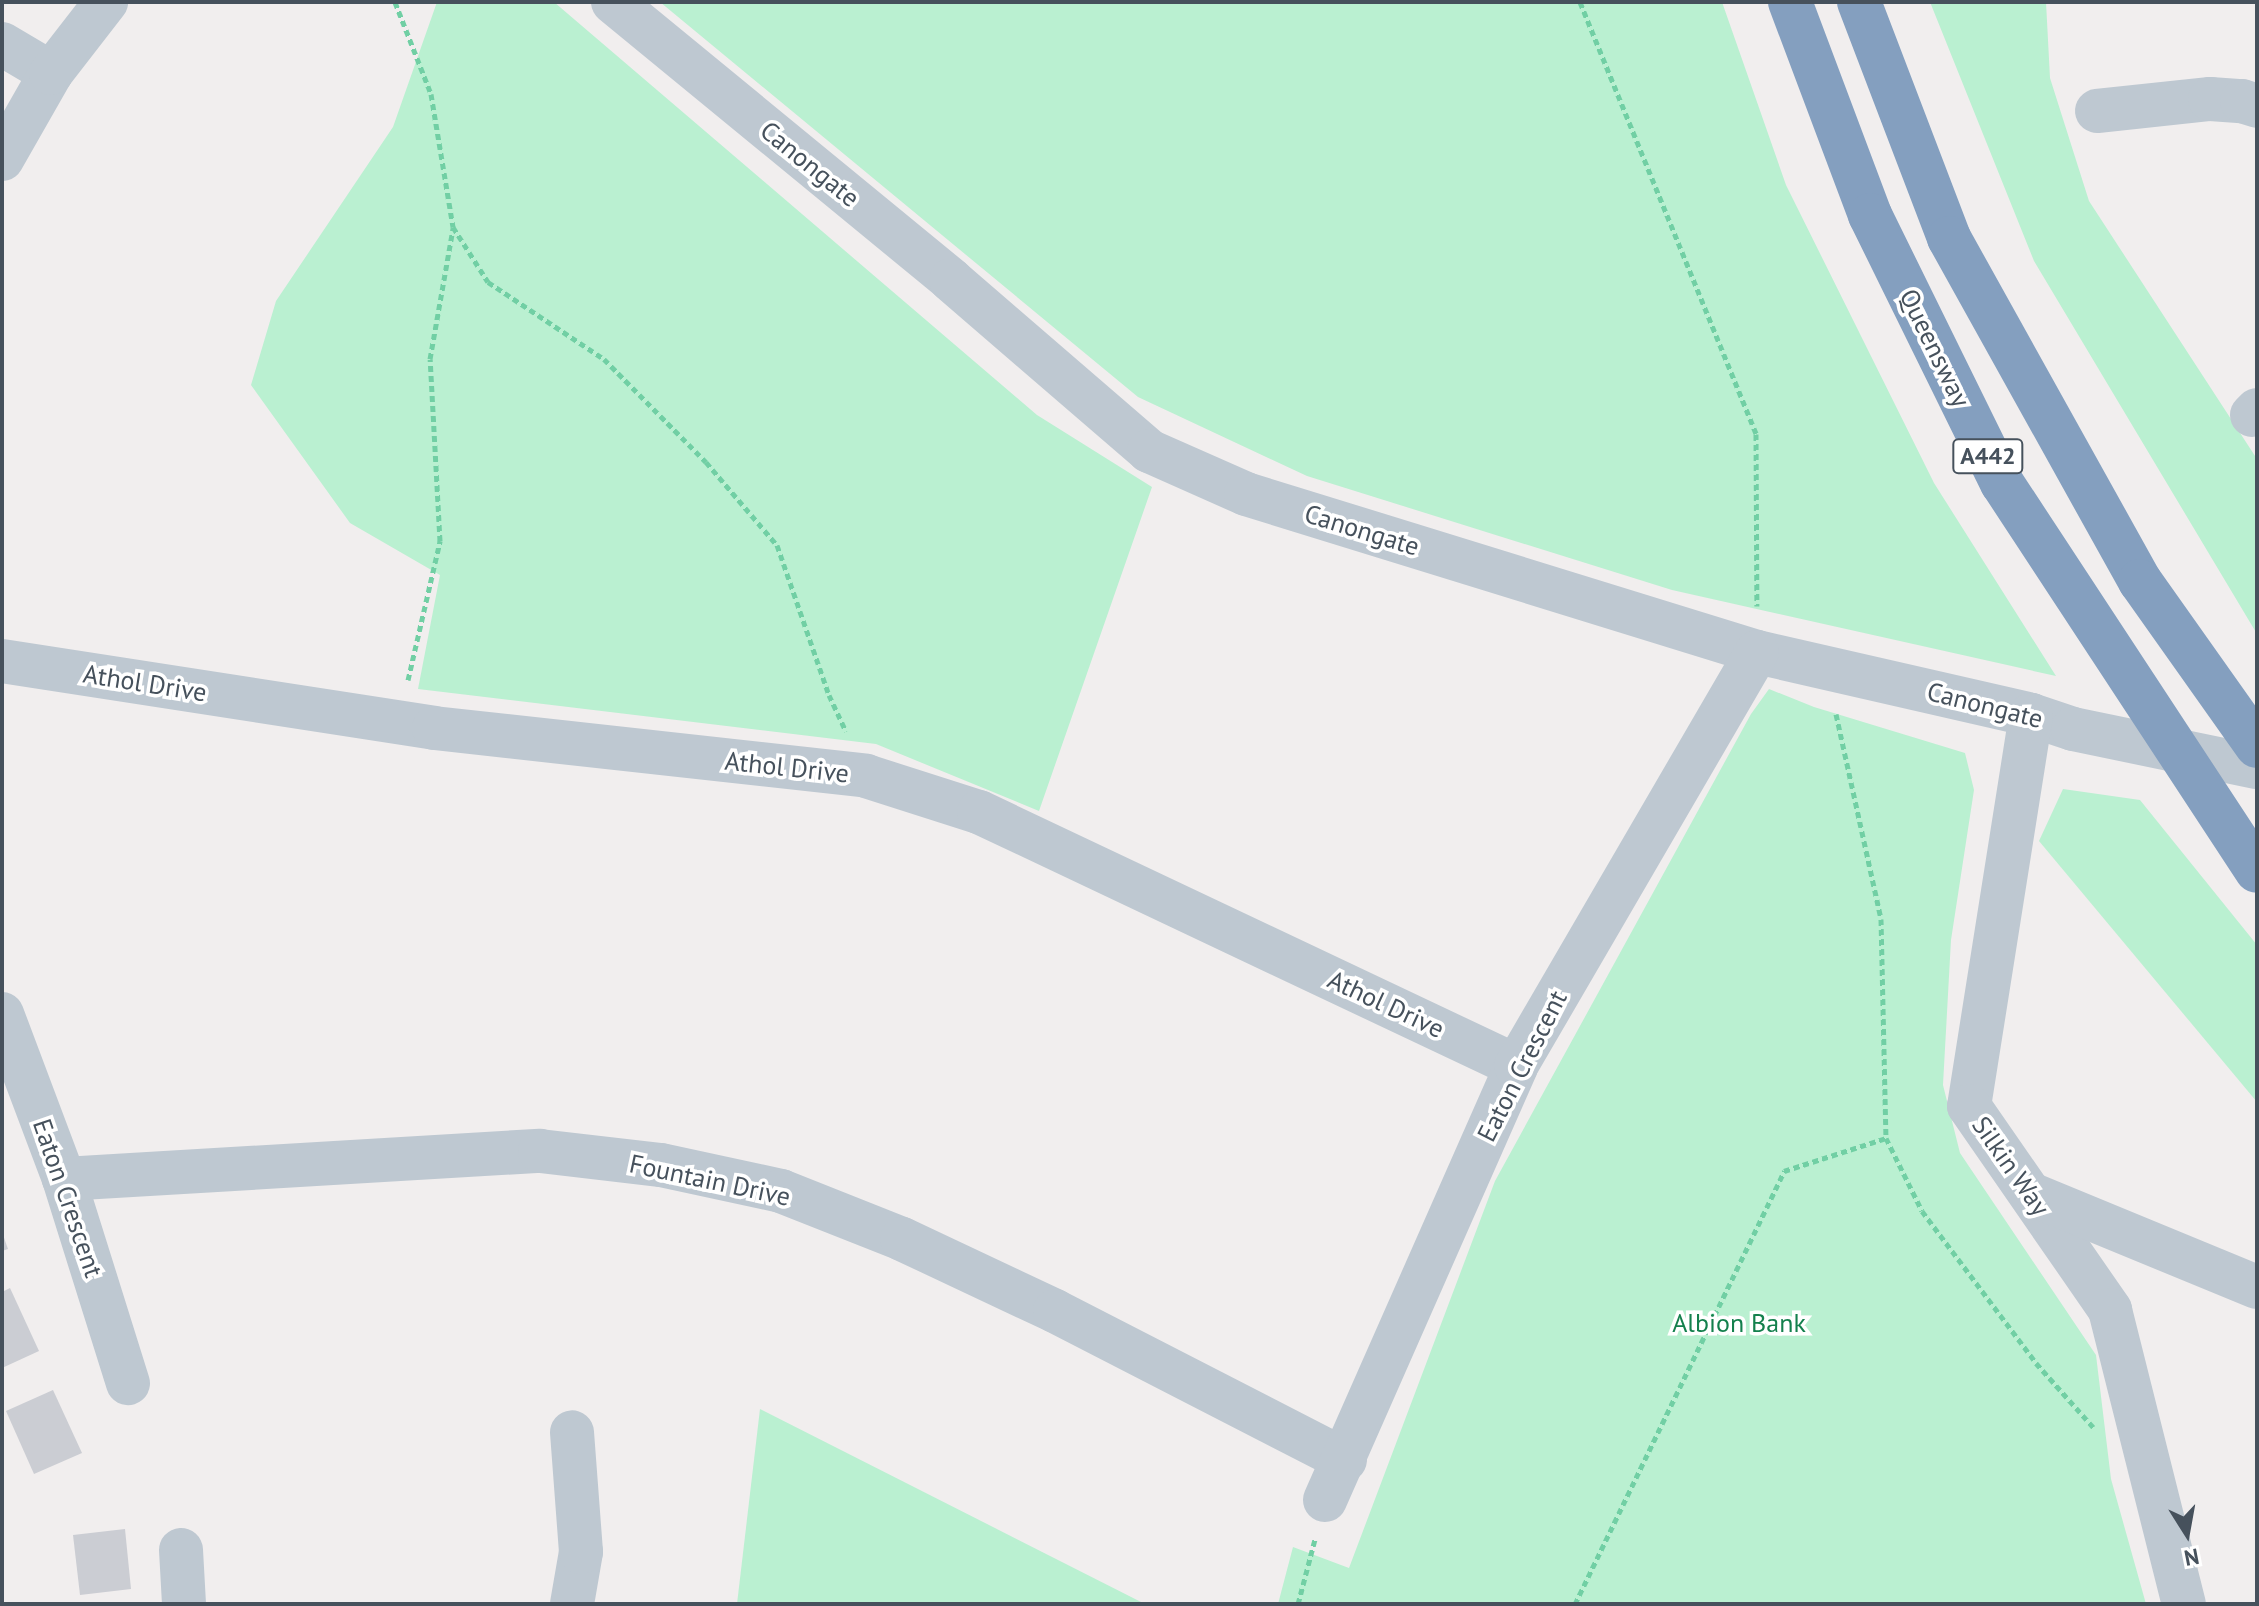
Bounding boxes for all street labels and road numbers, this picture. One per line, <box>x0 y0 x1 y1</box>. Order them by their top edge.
street label: Canongate <box>754 115 866 213</box>
street label: Queensway <box>1893 284 1977 412</box>
road number: A442 <box>1952 436 2024 476</box>
street label: Canongate <box>1301 498 1423 562</box>
street label: Athol Drive <box>81 658 209 708</box>
street label: Canongate <box>1924 676 2046 734</box>
street label: Athol Drive <box>723 745 851 789</box>
street label: Athol Drive <box>1323 964 1449 1044</box>
street label: Eaton Crescent <box>1471 985 1573 1147</box>
street label: Silkin Way <box>1965 1110 2057 1222</box>
street label: Eaton Crescent <box>26 1115 110 1281</box>
street label: Fountain Drive <box>627 1148 793 1212</box>

